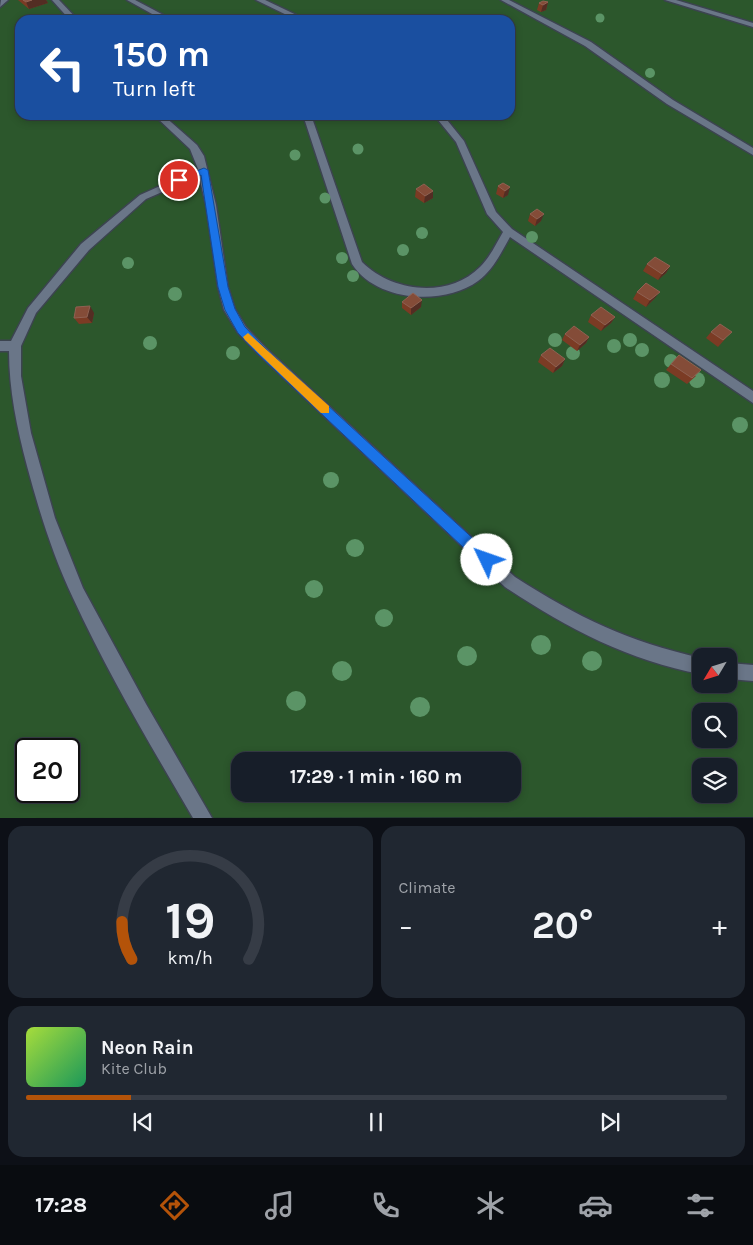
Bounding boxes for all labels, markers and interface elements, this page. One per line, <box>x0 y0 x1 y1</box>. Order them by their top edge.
text: 150 m <box>113 34 210 75</box>
icon: left <box>30 35 95 100</box>
text: Turn left <box>113 76 196 102</box>
pin <box>158 159 200 201</box>
icon: arrive <box>165 166 193 194</box>
position arrow <box>460 533 512 585</box>
north arrow <box>692 648 738 692</box>
map controls <box>692 648 737 803</box>
button: search <box>692 703 737 748</box>
speed limit sign: 20 <box>15 738 80 803</box>
button: layers <box>692 758 737 803</box>
text: 17:29 · 1 min · 160 m <box>290 766 462 788</box>
text: Climate <box>399 878 456 897</box>
text: 19 <box>165 890 215 951</box>
text: 20° <box>532 903 594 948</box>
text: − <box>399 909 413 942</box>
text: + <box>712 909 727 942</box>
text: km/h <box>168 948 213 969</box>
text: Neon Rain <box>101 1037 194 1059</box>
text: Kite Club <box>101 1059 167 1078</box>
icon: previous <box>129 1108 157 1136</box>
icon: pause <box>362 1108 390 1136</box>
icon: next <box>596 1108 624 1136</box>
icon: directions <box>157 1188 192 1223</box>
icon: music <box>262 1188 297 1223</box>
icon: phone <box>368 1188 403 1223</box>
icon: climate <box>473 1188 508 1223</box>
icon: car <box>578 1188 613 1223</box>
icon: filters <box>683 1188 718 1223</box>
text: 17:28 <box>35 1192 87 1218</box>

